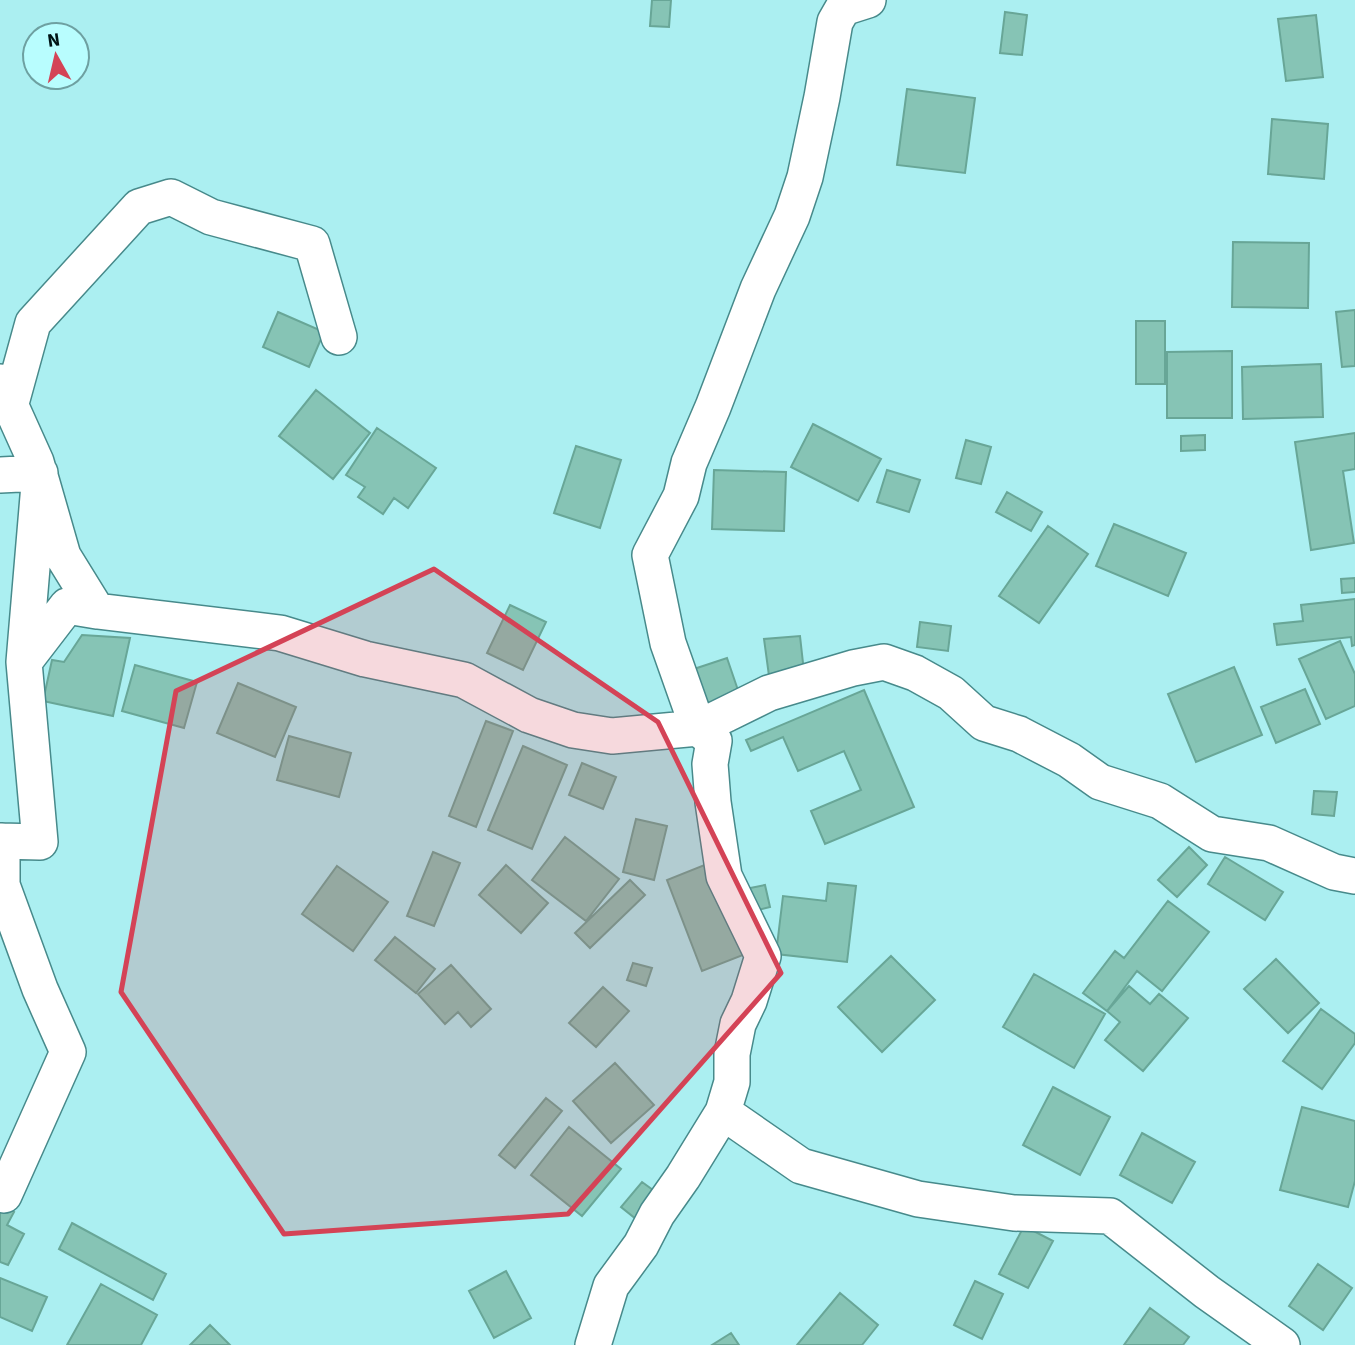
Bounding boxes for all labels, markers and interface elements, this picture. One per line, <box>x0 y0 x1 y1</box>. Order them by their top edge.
north arrow <box>21 21 91 91</box>
text: N <box>46 26 62 55</box>

